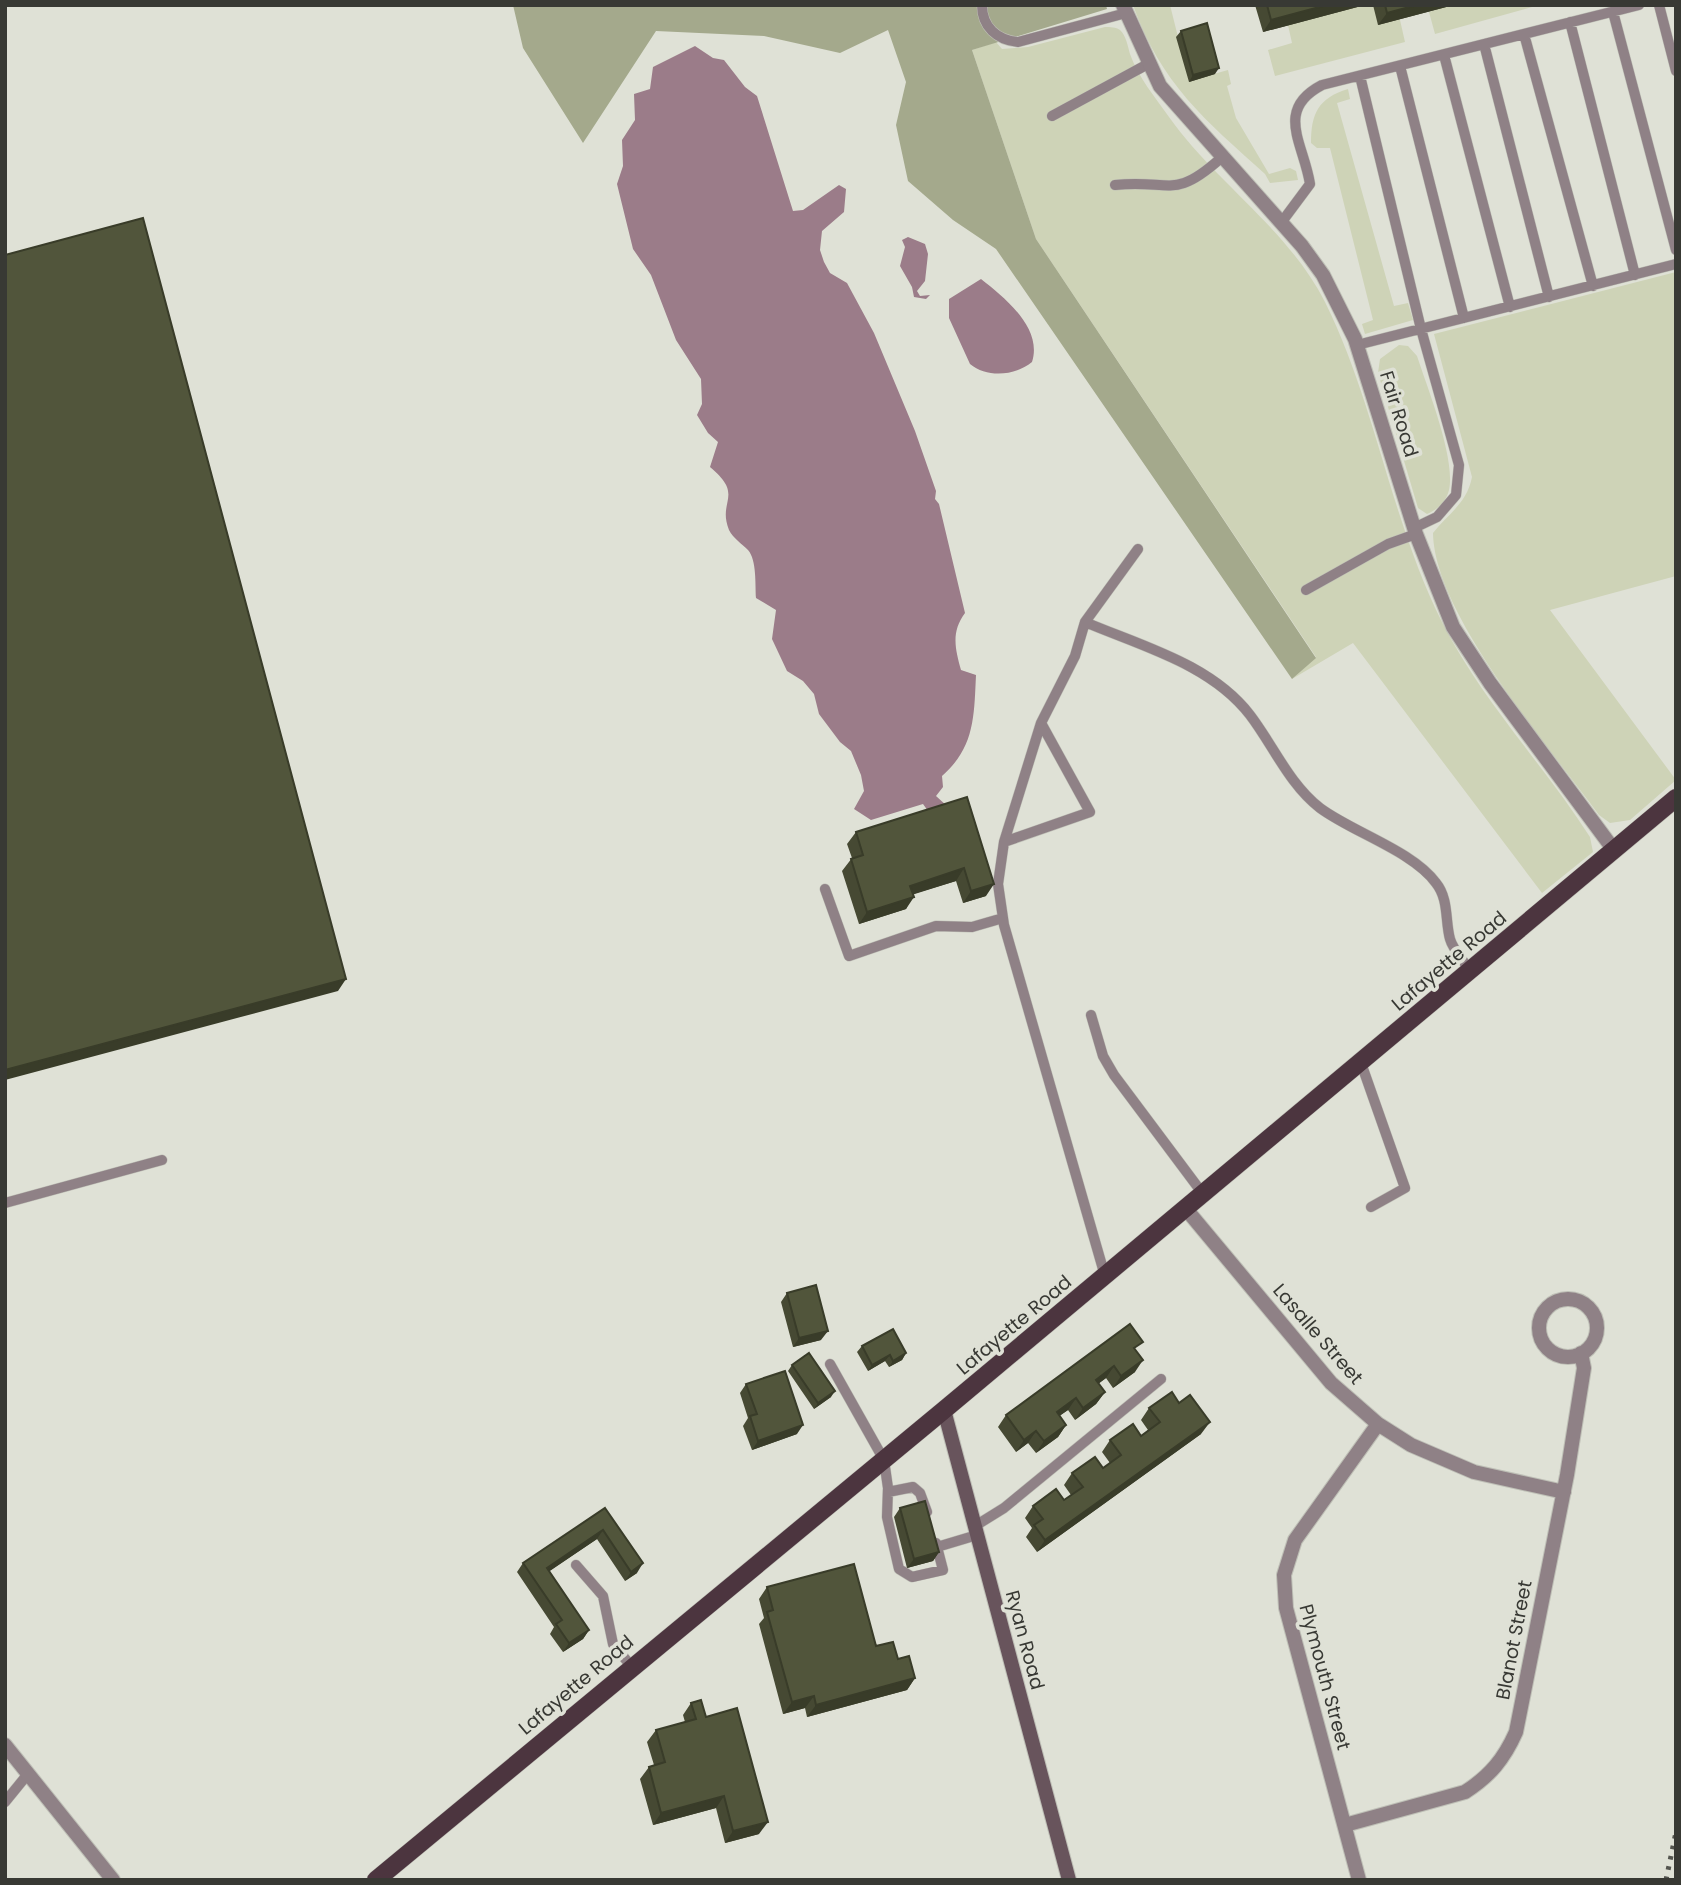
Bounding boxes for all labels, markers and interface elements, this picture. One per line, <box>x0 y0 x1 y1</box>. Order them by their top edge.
street label: Fair Road <box>1373 368 1425 460</box>
street label: Lafayette Road <box>1386 905 1512 1017</box>
street label: Lafayette Road <box>951 1269 1077 1381</box>
street label: Lasalle Street <box>1267 1278 1369 1390</box>
street label: Blanot Street <box>1489 1578 1539 1702</box>
street label: Ryan Road <box>999 1587 1051 1693</box>
street label: Plymouth Street <box>1293 1601 1357 1753</box>
street label: Lafayette Road <box>513 1629 639 1741</box>

